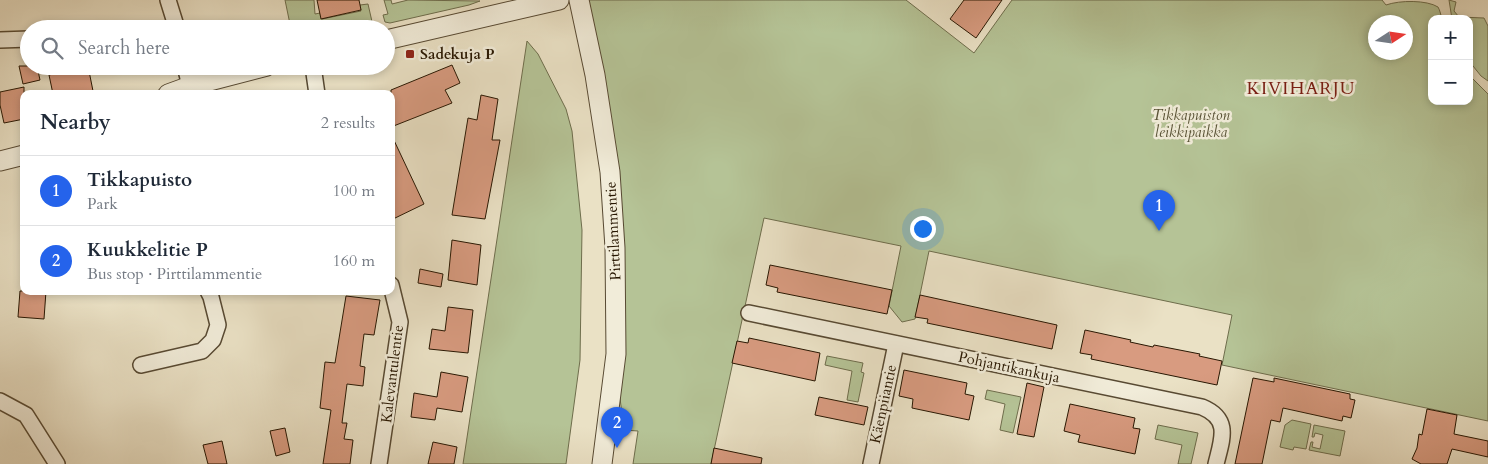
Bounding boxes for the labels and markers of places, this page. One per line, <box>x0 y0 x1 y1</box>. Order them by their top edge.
place label: Sadekuja P <box>420 44 494 64</box>
marker: Sadekuja P <box>404 48 416 60</box>
pin: 1 <box>1143 190 1175 231</box>
pin: 2 <box>601 407 633 448</box>

